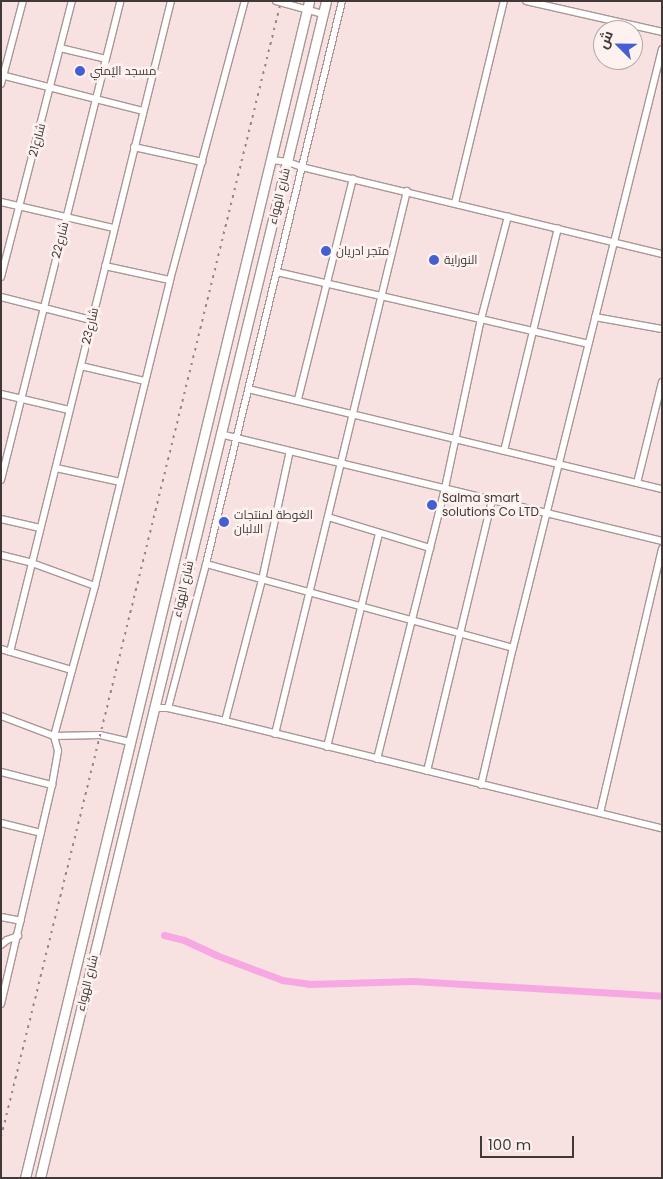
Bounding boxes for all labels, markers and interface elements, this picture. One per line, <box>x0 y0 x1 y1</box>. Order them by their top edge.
north arrow <box>593 20 643 70</box>
text: ش <box>592 27 618 52</box>
place label: مسجد اليُمني <box>90 64 156 78</box>
marker: مسجد اليُمني <box>74 65 86 77</box>
street label: شارع21 <box>26 122 48 158</box>
street label: شارع الهواء <box>265 166 293 226</box>
street label: شارع22 <box>49 220 71 260</box>
place label: متجر ادريان <box>336 244 389 258</box>
marker: متجر ادريان <box>320 245 332 257</box>
place label: النوراية <box>444 253 478 267</box>
marker: النوراية <box>428 254 440 266</box>
street label: شارع23 <box>79 306 101 346</box>
place label: Salma smart solutions Co LTD <box>442 491 539 519</box>
marker: Salma smart solutions Co LTD <box>426 499 438 511</box>
place label: الغوطة لمنتجات الالبان <box>234 508 313 536</box>
marker: الغوطة لمنتجات الالبان <box>218 516 230 528</box>
street label: شارع الهواء <box>170 559 196 619</box>
street label: شارع الهواء <box>73 953 101 1013</box>
scale bar <box>483 1126 577 1158</box>
text: 100 m <box>488 1134 531 1155</box>

